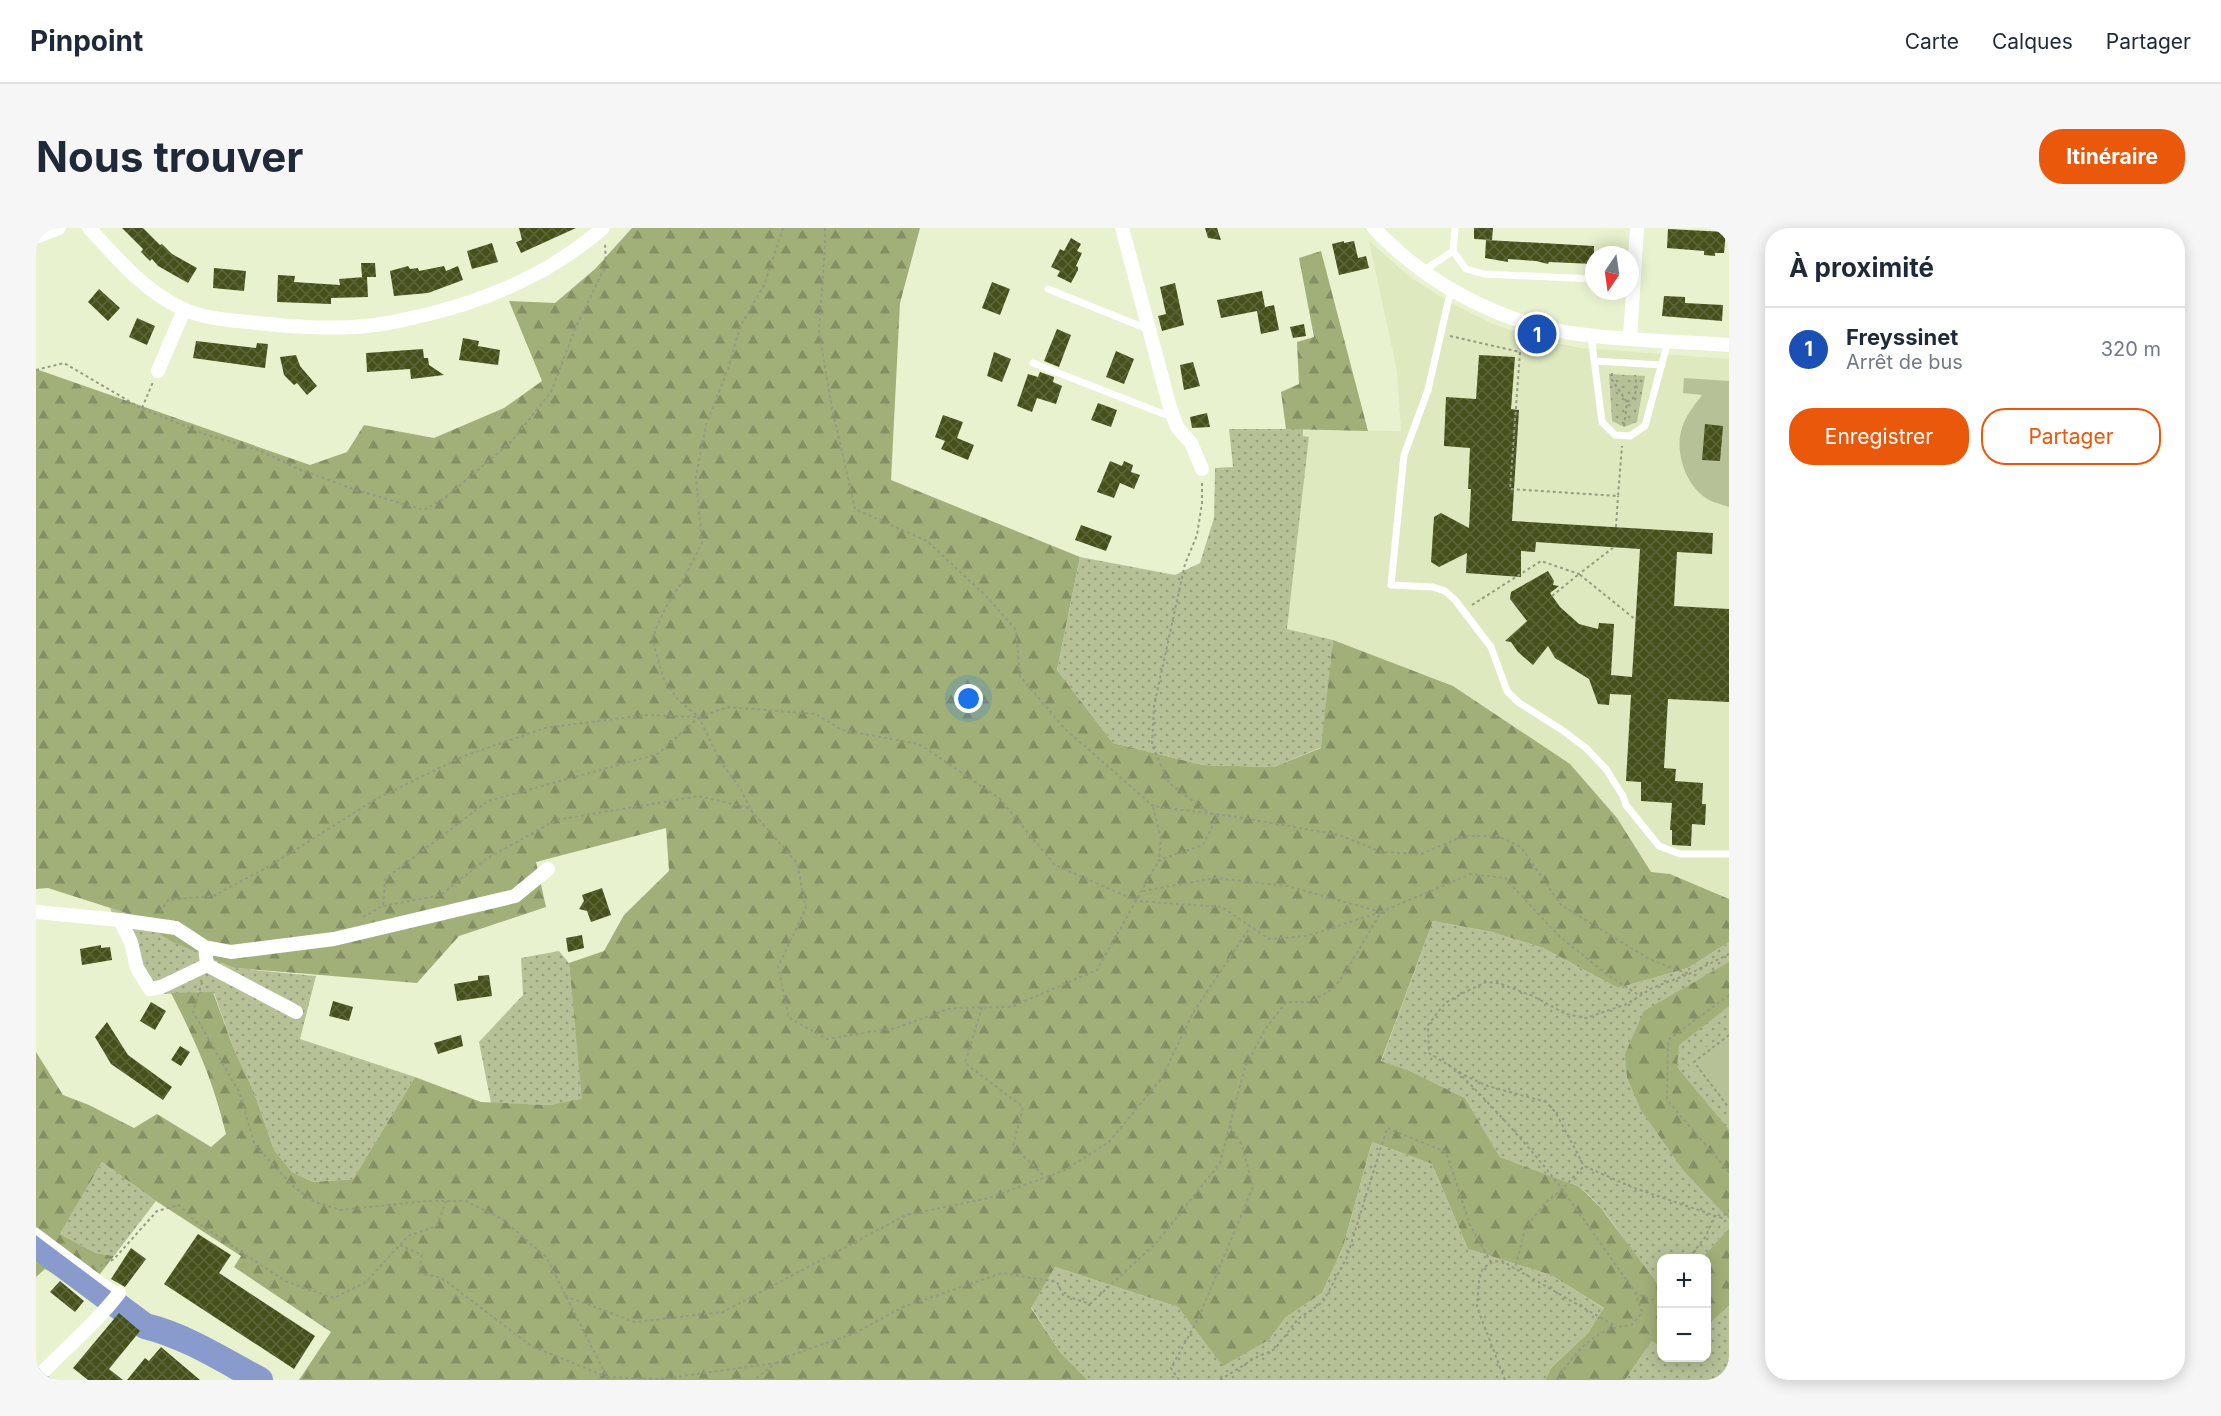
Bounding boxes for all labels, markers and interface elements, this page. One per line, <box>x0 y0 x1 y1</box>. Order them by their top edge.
text: Pinpoint <box>30 24 143 58</box>
text: Carte <box>1905 29 1959 54</box>
text: Calques <box>1992 29 2073 54</box>
text: Partager <box>2106 29 2191 54</box>
button: Itinéraire <box>2039 129 2185 184</box>
text: Nous trouver <box>36 131 303 182</box>
north arrow <box>1585 246 1639 300</box>
text: À proximité <box>1789 252 1934 283</box>
pin: 1 <box>1518 312 1556 356</box>
text: Freyssinet <box>1846 324 1958 350</box>
text: 1 <box>1804 337 1813 361</box>
text: 320 m <box>2101 337 2161 361</box>
text: Arrêt de bus <box>1846 350 1963 374</box>
button: Enregistrer <box>1789 408 1969 465</box>
button: Partager <box>1981 408 2161 465</box>
your location <box>954 684 983 713</box>
map controls <box>1657 1254 1711 1362</box>
button: + <box>1657 1254 1711 1308</box>
button: − <box>1657 1308 1711 1362</box>

